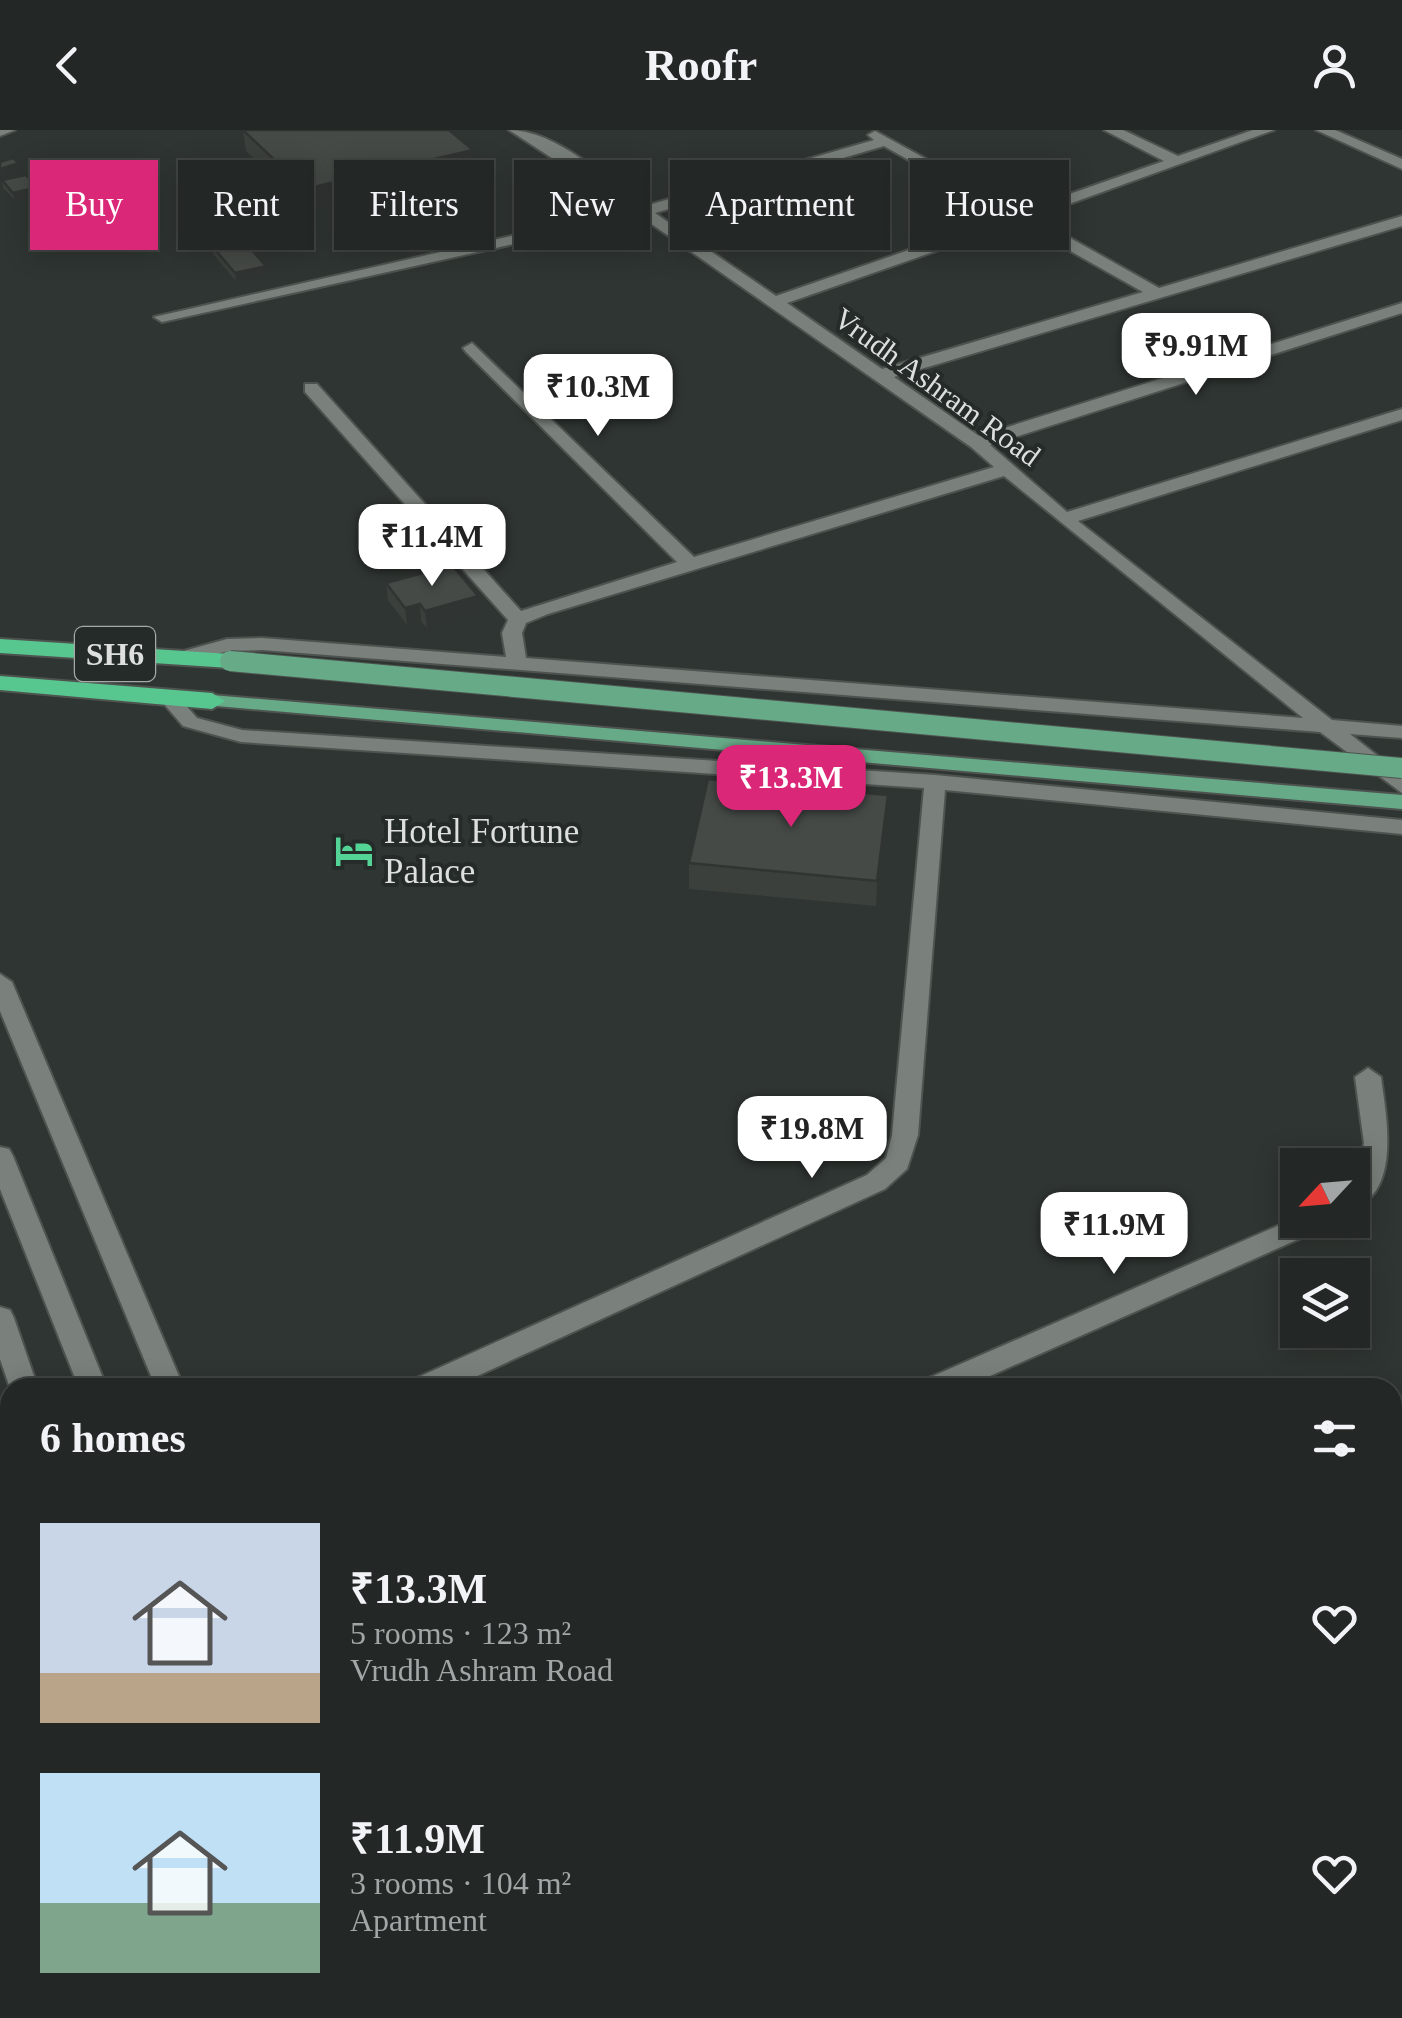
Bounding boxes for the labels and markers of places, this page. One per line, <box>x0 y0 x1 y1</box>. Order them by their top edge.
pin: ₹9.91M <box>1115 313 1277 398</box>
pin: ₹10.3M <box>517 354 679 439</box>
pin: ₹11.4M <box>351 504 513 589</box>
pin: ₹13.3M <box>710 745 872 830</box>
place label: Hotel Fortune Palace <box>384 812 579 891</box>
hotel icon: Hotel Fortune Palace <box>333 830 375 872</box>
pin: ₹19.8M <box>731 1096 893 1181</box>
pin: ₹11.9M <box>1033 1192 1195 1277</box>

